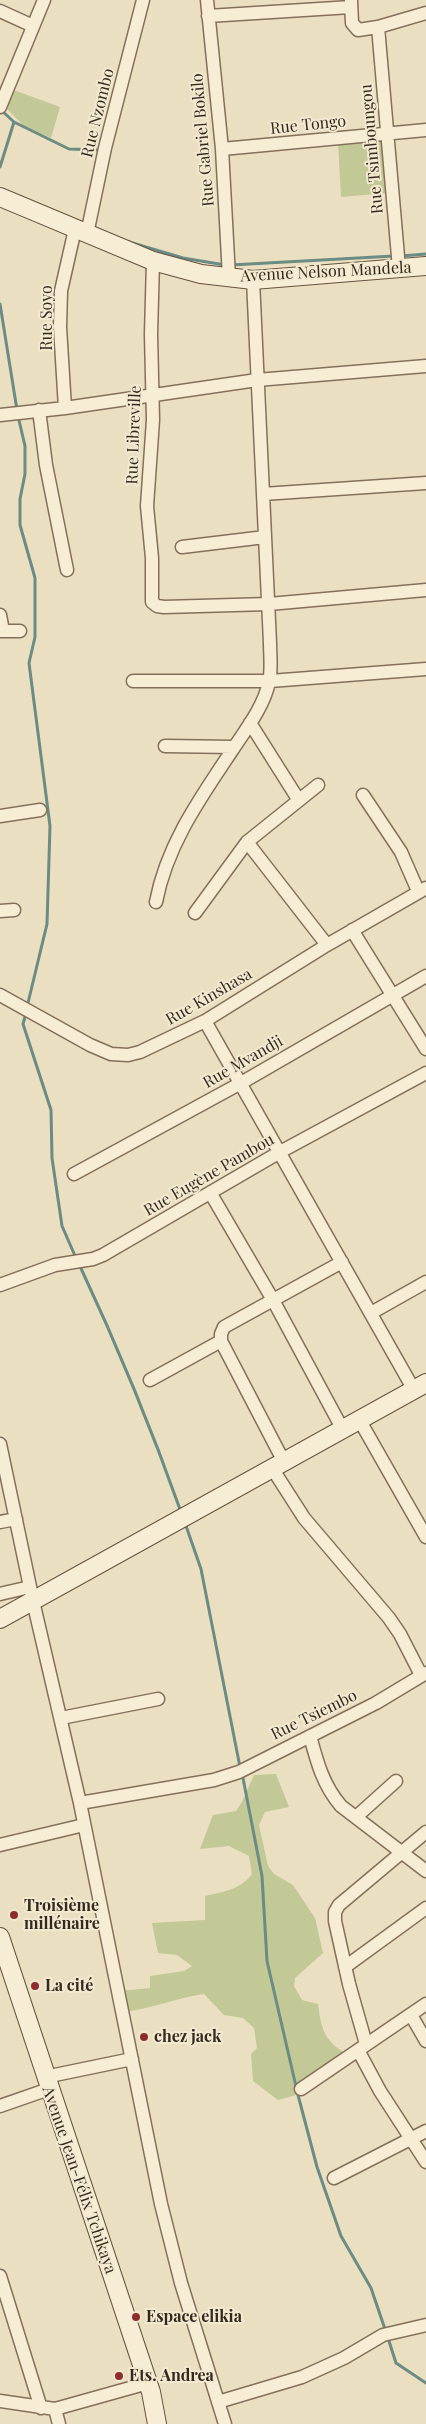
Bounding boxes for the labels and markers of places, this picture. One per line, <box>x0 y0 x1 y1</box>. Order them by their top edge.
place label: Troisième millénaire <box>24 1896 100 1934</box>
marker: Troisième millénaire <box>8 1909 20 1921</box>
place label: La cité <box>45 1976 93 1996</box>
marker: La cité <box>29 1980 41 1992</box>
place label: chez jack <box>154 2027 221 2047</box>
marker: chez jack <box>138 2031 150 2043</box>
place label: Espace elikia <box>146 2307 242 2327</box>
marker: Espace elikia <box>130 2311 142 2323</box>
place label: Ets. Andrea <box>129 2366 214 2386</box>
marker: Ets. Andrea <box>113 2370 125 2382</box>

